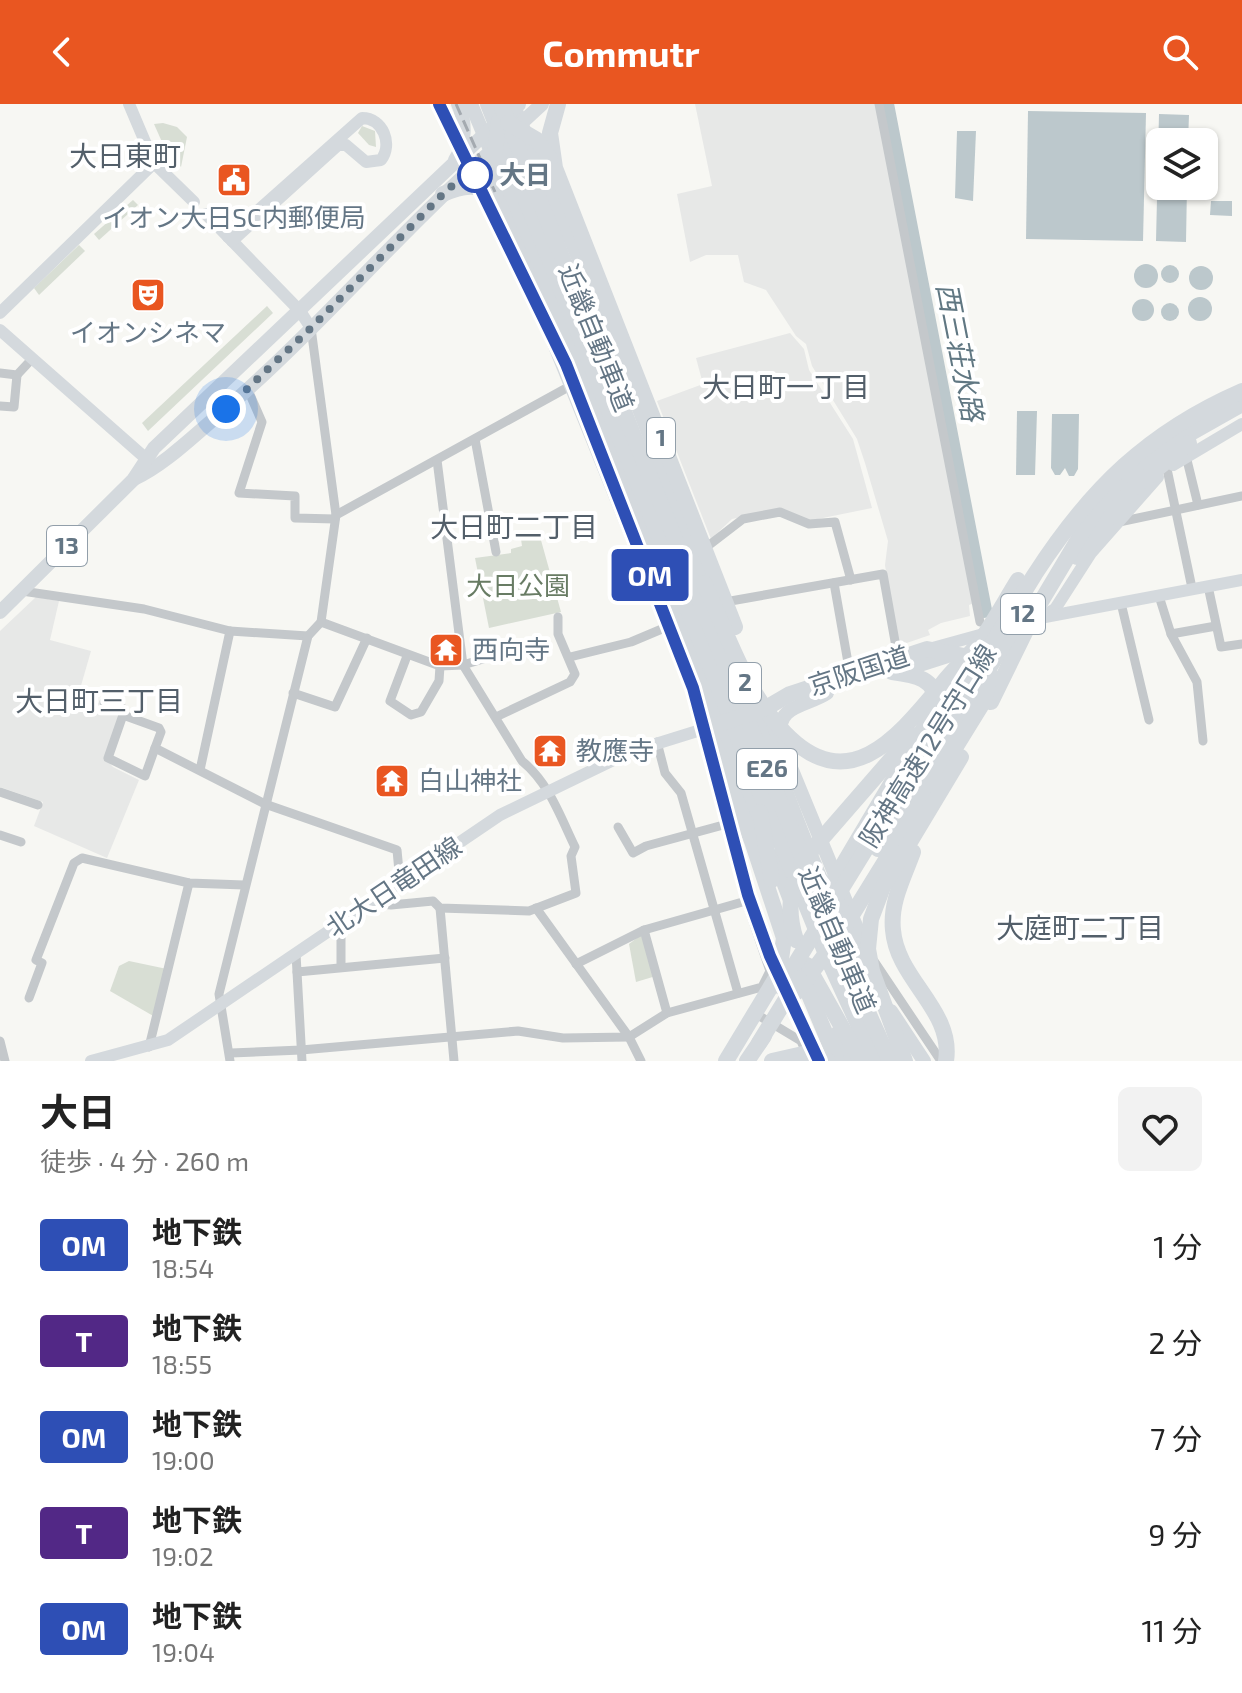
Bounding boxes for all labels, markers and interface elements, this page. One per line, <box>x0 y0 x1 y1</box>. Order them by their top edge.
icon: back <box>40 30 84 74</box>
icon: search <box>1158 30 1202 74</box>
text: Commutr <box>542 31 700 74</box>
map controls <box>1146 128 1218 200</box>
button: layers <box>1146 128 1218 200</box>
district label: 大日東町 <box>69 138 181 172</box>
marker: 大日 <box>458 158 492 192</box>
place label: 大日 <box>499 158 551 189</box>
public building icon: イオン大日SC内郵便局 <box>215 161 253 199</box>
place label: イオン大日SC内郵便局 <box>102 201 366 232</box>
street label: 近畿自動車道 <box>554 259 641 416</box>
theatre icon: イオンシネマ <box>129 276 167 314</box>
water label: 西三荘水路 <box>931 280 991 426</box>
place label: イオンシネマ <box>70 316 226 347</box>
district label: 大日町一丁目 <box>702 369 870 403</box>
your location <box>206 389 246 429</box>
road number: 1 <box>647 418 675 458</box>
district label: 大日町二丁目 <box>430 509 598 543</box>
road number: 13 <box>47 526 87 566</box>
line badge: OM <box>614 549 686 601</box>
text: OM <box>628 558 672 592</box>
park label: 大日公園 <box>466 569 570 600</box>
road number: 12 <box>1001 594 1045 634</box>
temple icon: 西向寺 <box>427 631 465 669</box>
place label: 西向寺 <box>472 633 550 664</box>
street label: 阪神高速12号守口線 <box>852 638 1002 852</box>
street label: 京阪国道 <box>804 639 913 700</box>
road number: 2 <box>729 663 761 703</box>
district label: 大日町三丁目 <box>15 683 183 717</box>
temple icon: 教應寺 <box>531 732 569 770</box>
place label: 教應寺 <box>576 734 654 765</box>
road number: E26 <box>737 749 797 789</box>
temple icon: 白山神社 <box>373 762 411 800</box>
place label: 白山神社 <box>418 764 522 795</box>
street label: 北大日竜田線 <box>320 829 467 942</box>
street label: 近畿自動車道 <box>794 862 883 1017</box>
district label: 大庭町二丁目 <box>996 910 1164 944</box>
button: heart <box>1118 1087 1202 1171</box>
text: 大日 <box>40 1088 116 1134</box>
text: 徒歩 · 4 分 · 260 m <box>40 1145 249 1176</box>
text: 地下鉄 <box>152 1213 242 1249</box>
text: OM <box>62 1228 106 1262</box>
text: 1 分 <box>1153 1228 1202 1264</box>
text: 18:54 <box>152 1252 214 1283</box>
text: 地下鉄 <box>152 1309 242 1345</box>
text: T <box>76 1324 92 1358</box>
text: 2 分 <box>1148 1324 1202 1360</box>
text: 18:55 <box>152 1348 212 1379</box>
text: 地下鉄 <box>152 1405 242 1441</box>
text: OM <box>62 1420 106 1454</box>
text: 7 分 <box>1150 1420 1202 1456</box>
text: 19:00 <box>152 1444 215 1475</box>
text: 地下鉄 <box>152 1501 242 1537</box>
text: T <box>76 1516 92 1550</box>
text: 9 分 <box>1148 1516 1202 1552</box>
text: 19:02 <box>152 1540 214 1571</box>
text: 地下鉄 <box>152 1597 242 1633</box>
text: OM <box>62 1612 106 1646</box>
text: 11 分 <box>1141 1612 1202 1648</box>
text: 19:04 <box>152 1636 215 1667</box>

